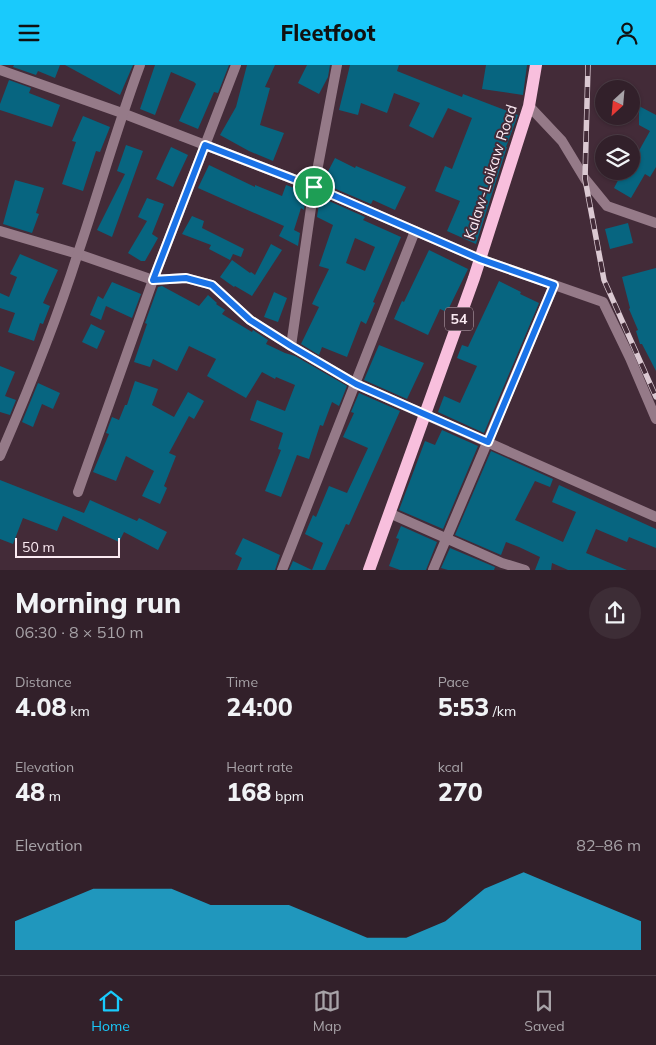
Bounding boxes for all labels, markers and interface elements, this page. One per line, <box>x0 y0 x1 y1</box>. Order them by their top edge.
icon: menu <box>15 19 43 47</box>
text: Fleetfoot <box>281 19 375 47</box>
icon: person <box>613 19 641 47</box>
north arrow <box>595 80 640 125</box>
map controls <box>595 80 640 180</box>
street label: Kalaw-Loikaw Road <box>459 102 521 242</box>
button: layers <box>595 135 640 180</box>
pin <box>293 166 335 208</box>
icon: arrive <box>300 173 328 201</box>
road number: 54 <box>445 307 473 331</box>
scale bar <box>15 535 120 558</box>
text: 50 m <box>22 538 55 556</box>
text: Morning run <box>15 585 181 620</box>
button: share <box>589 587 641 639</box>
text: 06:30 · 8 × 510 m <box>15 622 144 642</box>
text: Distance <box>15 673 72 691</box>
text: Time <box>226 673 258 691</box>
text: Pace <box>438 673 469 691</box>
text: 4.08 <box>15 691 67 722</box>
text: 24:00 <box>226 691 293 722</box>
text: 5:53 <box>438 691 489 722</box>
text: km <box>67 702 90 720</box>
text: /km <box>489 702 516 720</box>
text: Elevation <box>15 758 74 776</box>
text: Heart rate <box>226 758 293 776</box>
text: kcal <box>438 758 463 776</box>
text: 48 <box>15 776 45 807</box>
text: 168 <box>226 776 271 807</box>
text: 270 <box>438 776 483 807</box>
text: m <box>45 787 61 805</box>
text: bpm <box>271 787 304 805</box>
text: Elevation <box>15 835 83 855</box>
text: 82–86 m <box>576 835 641 855</box>
tab: Home <box>91 987 130 1035</box>
tab: Map <box>313 987 342 1035</box>
tab: Saved <box>524 987 565 1035</box>

